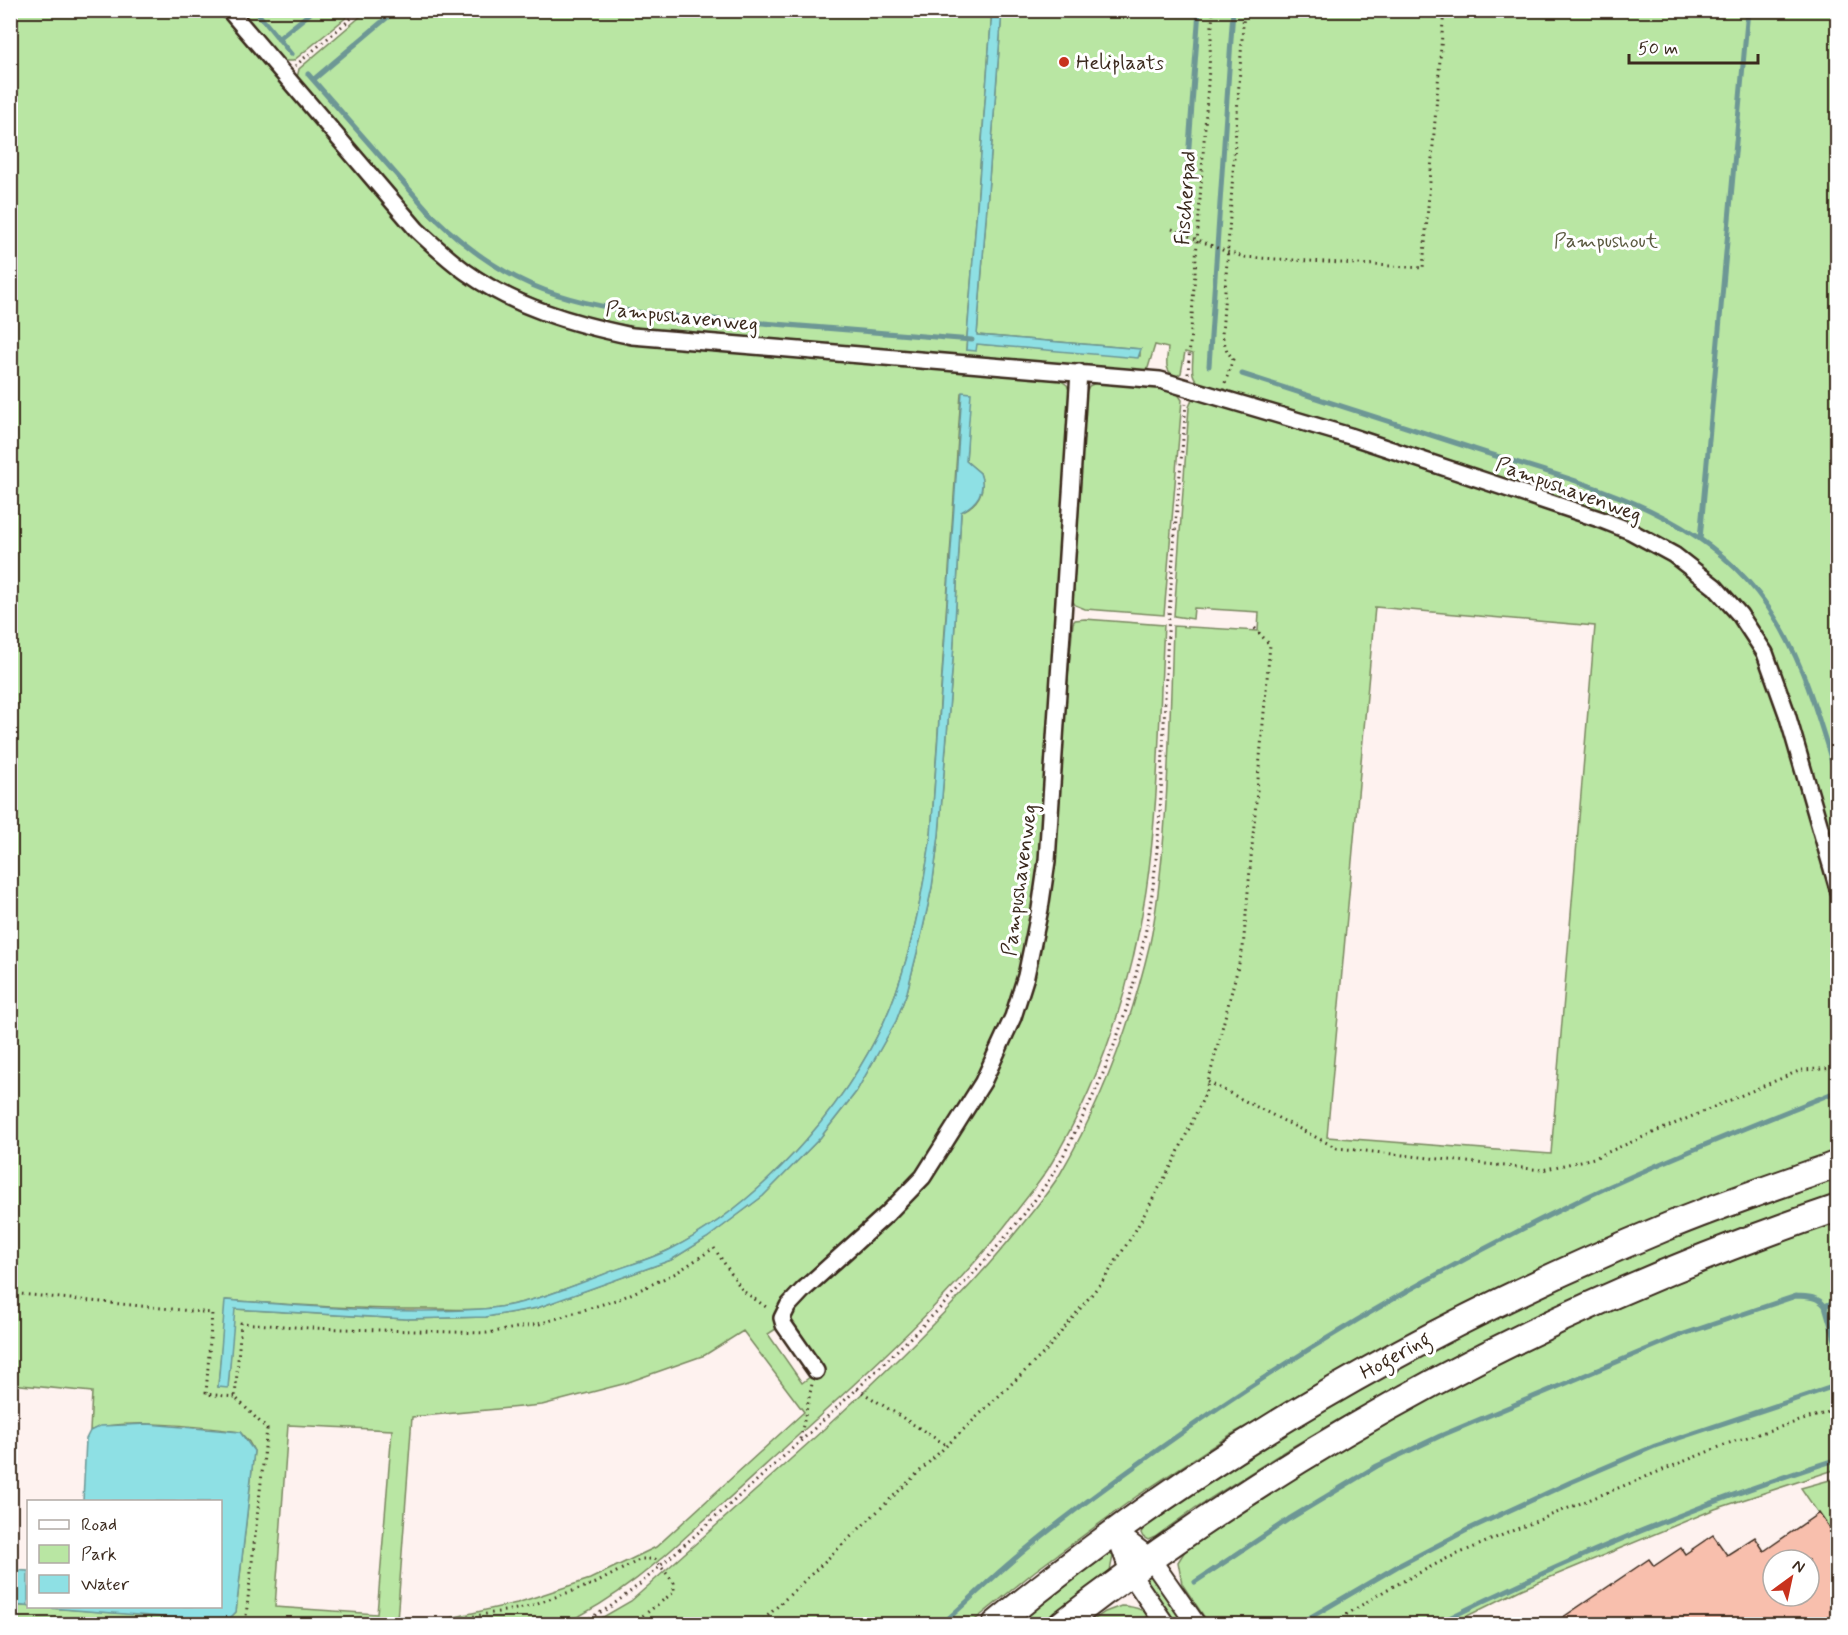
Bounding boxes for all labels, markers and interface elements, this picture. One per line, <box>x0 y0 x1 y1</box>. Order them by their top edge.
scale bar <box>1629 27 1758 65</box>
text: 50 m <box>1638 37 1678 61</box>
place label: Heliplaats <box>1076 49 1164 77</box>
marker: Heliplaats <box>1057 55 1071 69</box>
street label: Fischerpad <box>1169 150 1203 246</box>
park label: Pampushout <box>1554 227 1659 255</box>
street label: Pampushavenweg <box>604 295 760 339</box>
street label: Pampushavenweg <box>1492 451 1645 529</box>
street label: Pampushavenweg <box>995 802 1045 958</box>
street label: Hogering <box>1355 1325 1437 1389</box>
legend <box>27 1500 222 1608</box>
text: Road <box>81 1513 117 1537</box>
text: Park <box>81 1543 117 1567</box>
north arrow <box>1761 1548 1821 1608</box>
text: N <box>1788 1555 1809 1578</box>
text: Water <box>81 1573 130 1597</box>

